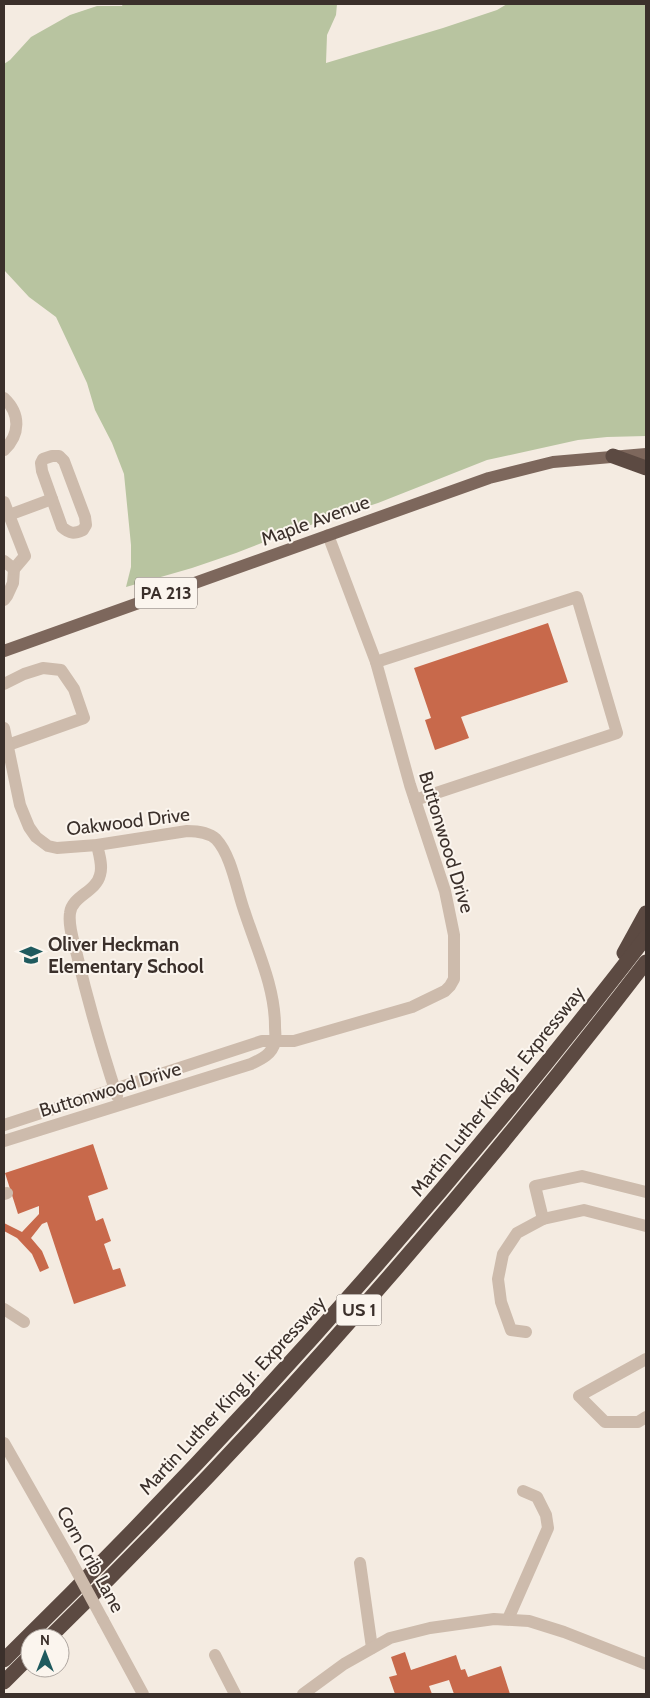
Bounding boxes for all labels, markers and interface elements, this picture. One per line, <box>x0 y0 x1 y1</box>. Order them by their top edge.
street label: Maple Avenue <box>258 490 373 551</box>
road number: PA 213 <box>135 578 197 608</box>
street label: Buttonwood Drive <box>414 769 479 916</box>
street label: Oakwood Drive <box>65 802 191 840</box>
place label: Oliver Heckman Elementary School <box>48 933 204 978</box>
school or university icon: Oliver Heckman Elementary School <box>18 942 44 968</box>
street label: Martin Luther King Jr. Expressway <box>406 982 589 1201</box>
street label: Buttonwood Drive <box>37 1057 184 1122</box>
street label: Martin Luther King Jr. Expressway <box>134 1291 331 1499</box>
road number: US 1 <box>336 1294 382 1326</box>
street label: Corn Crib Lane <box>52 1502 129 1617</box>
north arrow <box>20 1628 70 1678</box>
text: N <box>40 1631 50 1649</box>

